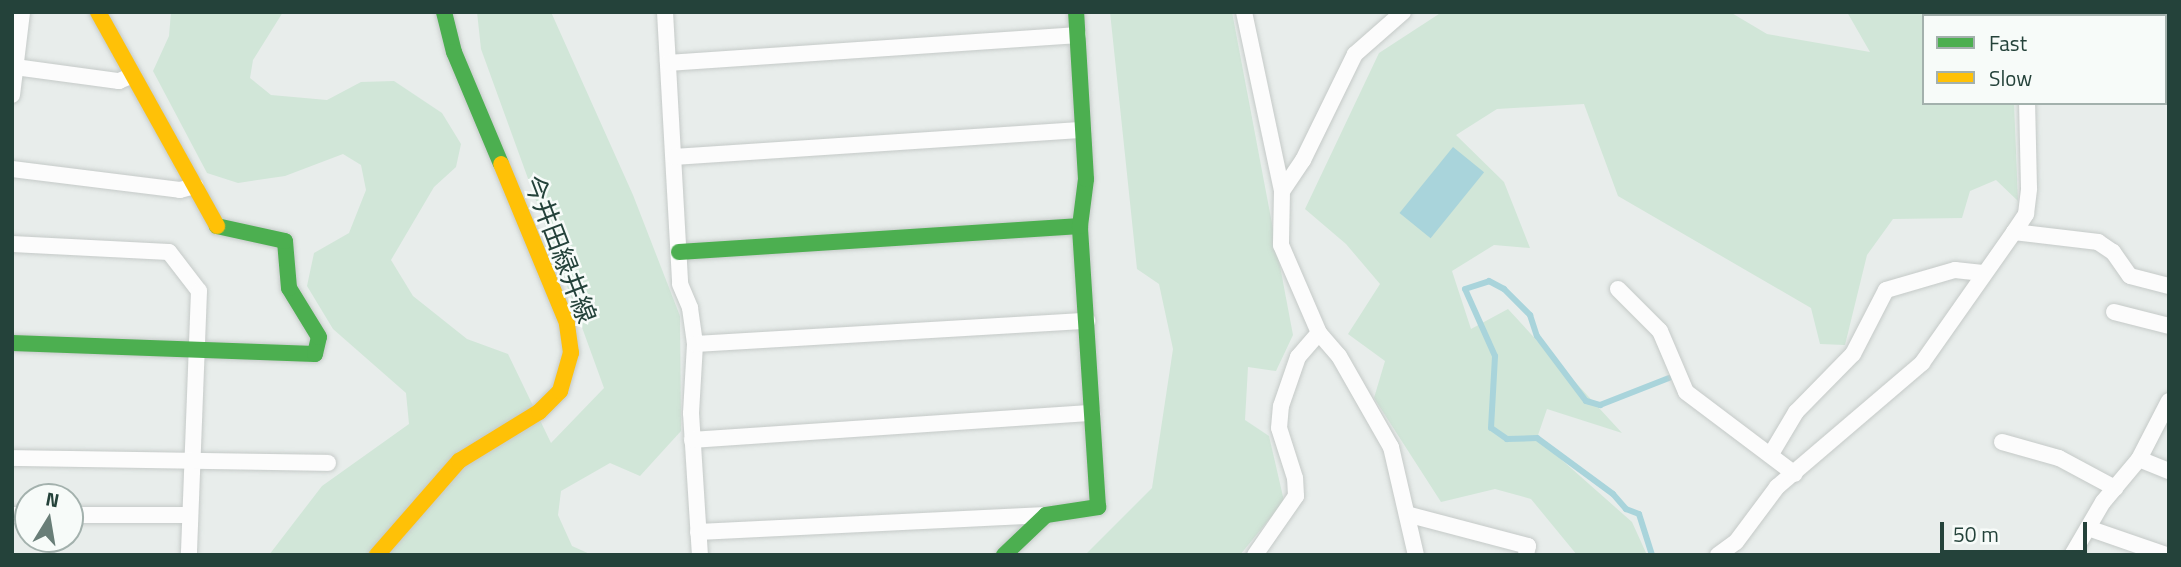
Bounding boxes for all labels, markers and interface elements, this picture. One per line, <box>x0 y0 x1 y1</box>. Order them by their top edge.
legend <box>1922 14 2167 105</box>
text: Fast <box>1989 27 2027 59</box>
text: Slow <box>1989 62 2032 94</box>
street label: 今井田緑井線 <box>517 171 603 327</box>
north arrow <box>14 483 84 553</box>
text: N <box>43 483 62 514</box>
scale bar <box>1943 508 2090 552</box>
text: 50 m <box>1953 518 1999 550</box>

